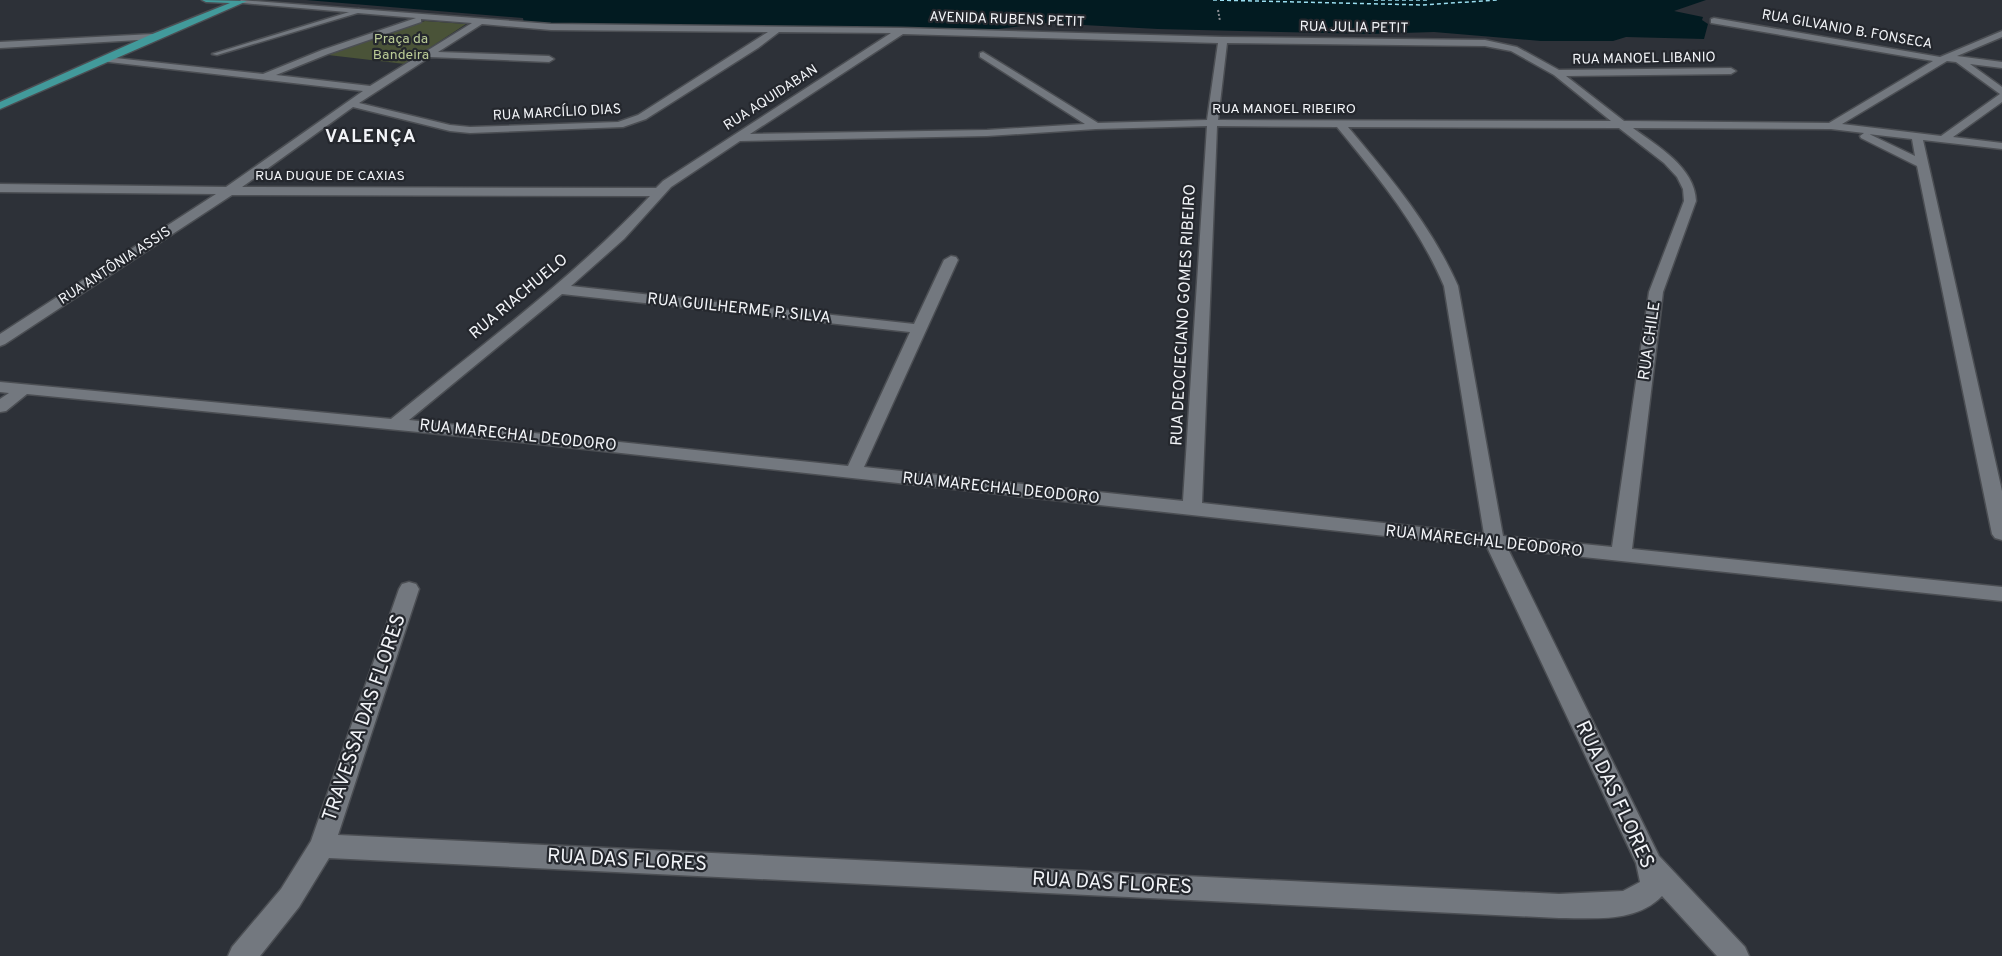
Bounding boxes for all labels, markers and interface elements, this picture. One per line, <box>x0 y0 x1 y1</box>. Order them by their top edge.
street label: RUA GILVANIO B. FONSECA <box>1760 7 1934 53</box>
street label: AVENIDA RUBENS PETIT <box>929 9 1085 31</box>
street label: RUA JULIA PETIT <box>1299 19 1409 37</box>
park label: Praça da Bandeira <box>373 31 429 64</box>
street label: RUA MANOEL LIBANIO <box>1572 49 1716 69</box>
street label: RUA AQUIDABAN <box>721 61 821 135</box>
street label: RUA MARCÍLIO DIAS <box>492 100 622 125</box>
street label: RUA MANOEL RIBEIRO <box>1212 101 1356 118</box>
district label: VALENÇA <box>325 126 417 149</box>
street label: RUA DUQUE DE CAXIAS <box>255 168 405 185</box>
street label: RUA DEOCIECIANO GOMES RIBEIRO <box>1167 184 1201 446</box>
street label: RUA ANTÔNIA ASSIS <box>55 223 174 309</box>
street label: RUA RIACHUELO <box>466 250 572 344</box>
street label: RUA GUILHERME P. SILVA <box>646 289 832 329</box>
street label: RUA CHILE <box>1635 300 1665 382</box>
street label: RUA MARECHAL DEODORO <box>418 416 618 456</box>
street label: RUA MARECHAL DEODORO <box>901 469 1101 509</box>
street label: RUA MARECHAL DEODORO <box>1384 522 1584 562</box>
street label: TRAVESSA DAS FLORES <box>317 611 413 825</box>
street label: RUA DAS FLORES <box>1568 717 1660 873</box>
street label: RUA DAS FLORES <box>546 844 708 878</box>
street label: RUA DAS FLORES <box>1031 867 1193 901</box>

